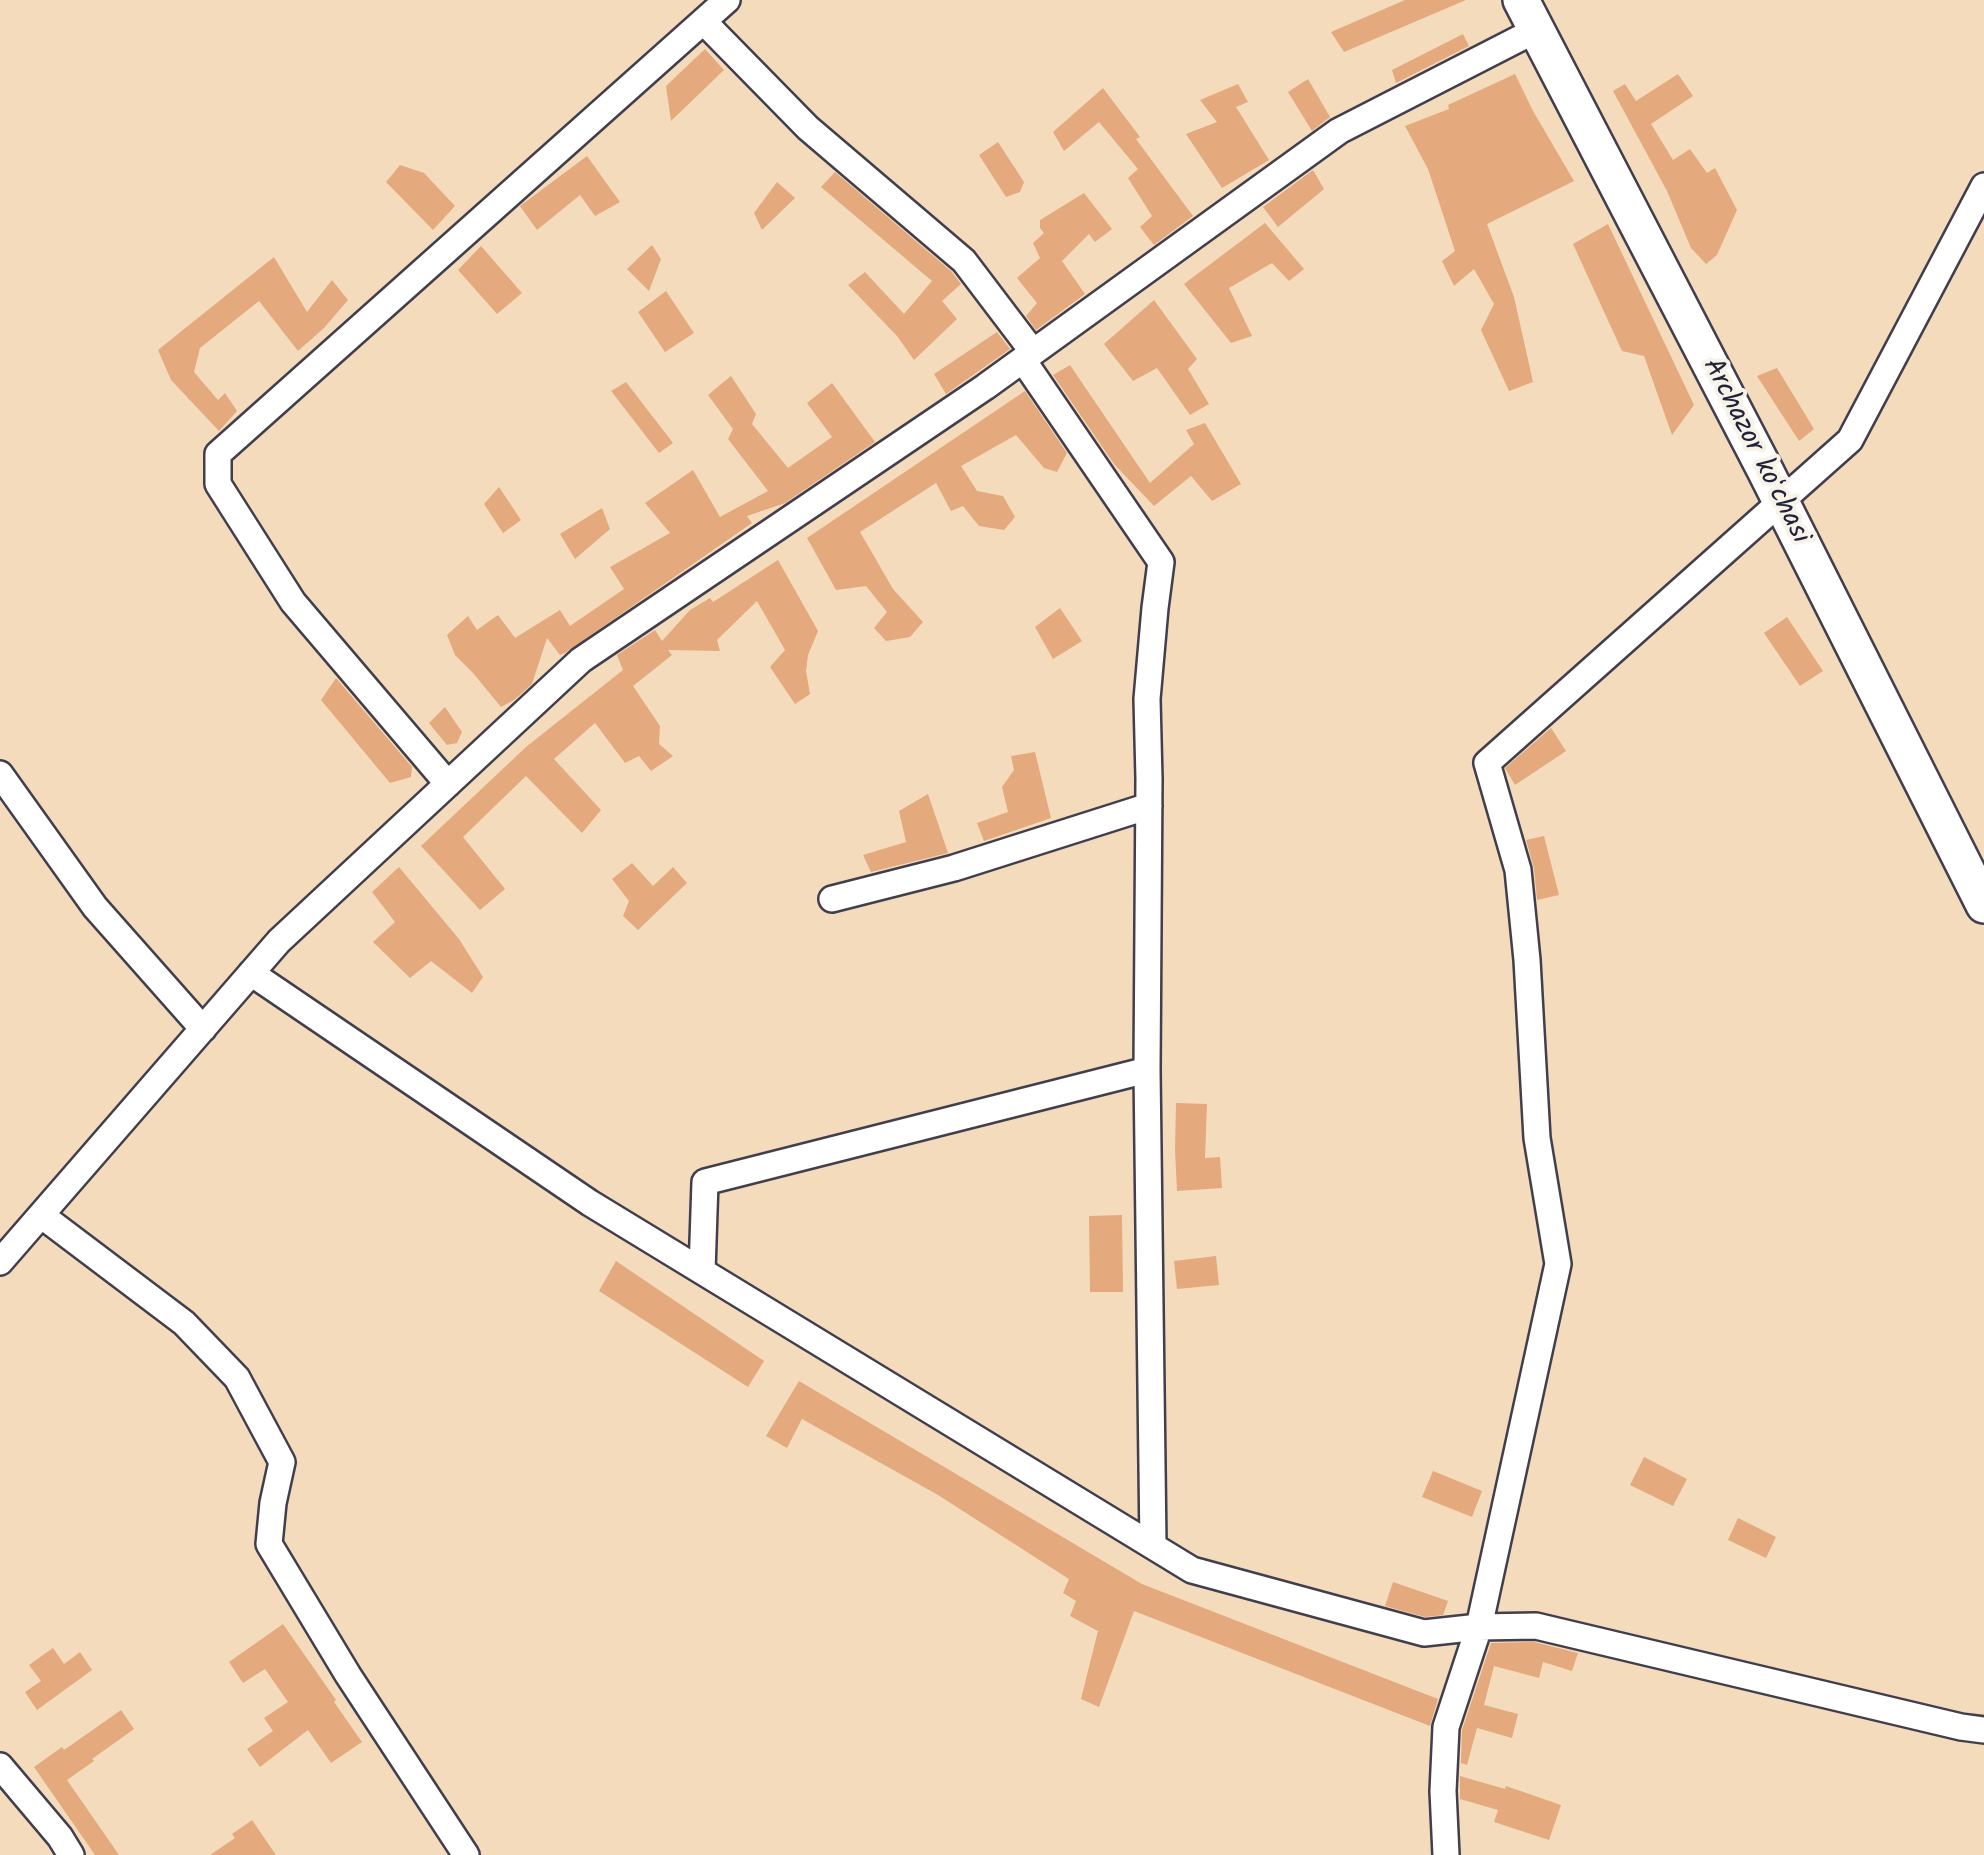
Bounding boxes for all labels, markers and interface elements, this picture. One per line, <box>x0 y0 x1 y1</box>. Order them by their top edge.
street label: Archazor koʻchasi <box>1693 354 1815 550</box>

